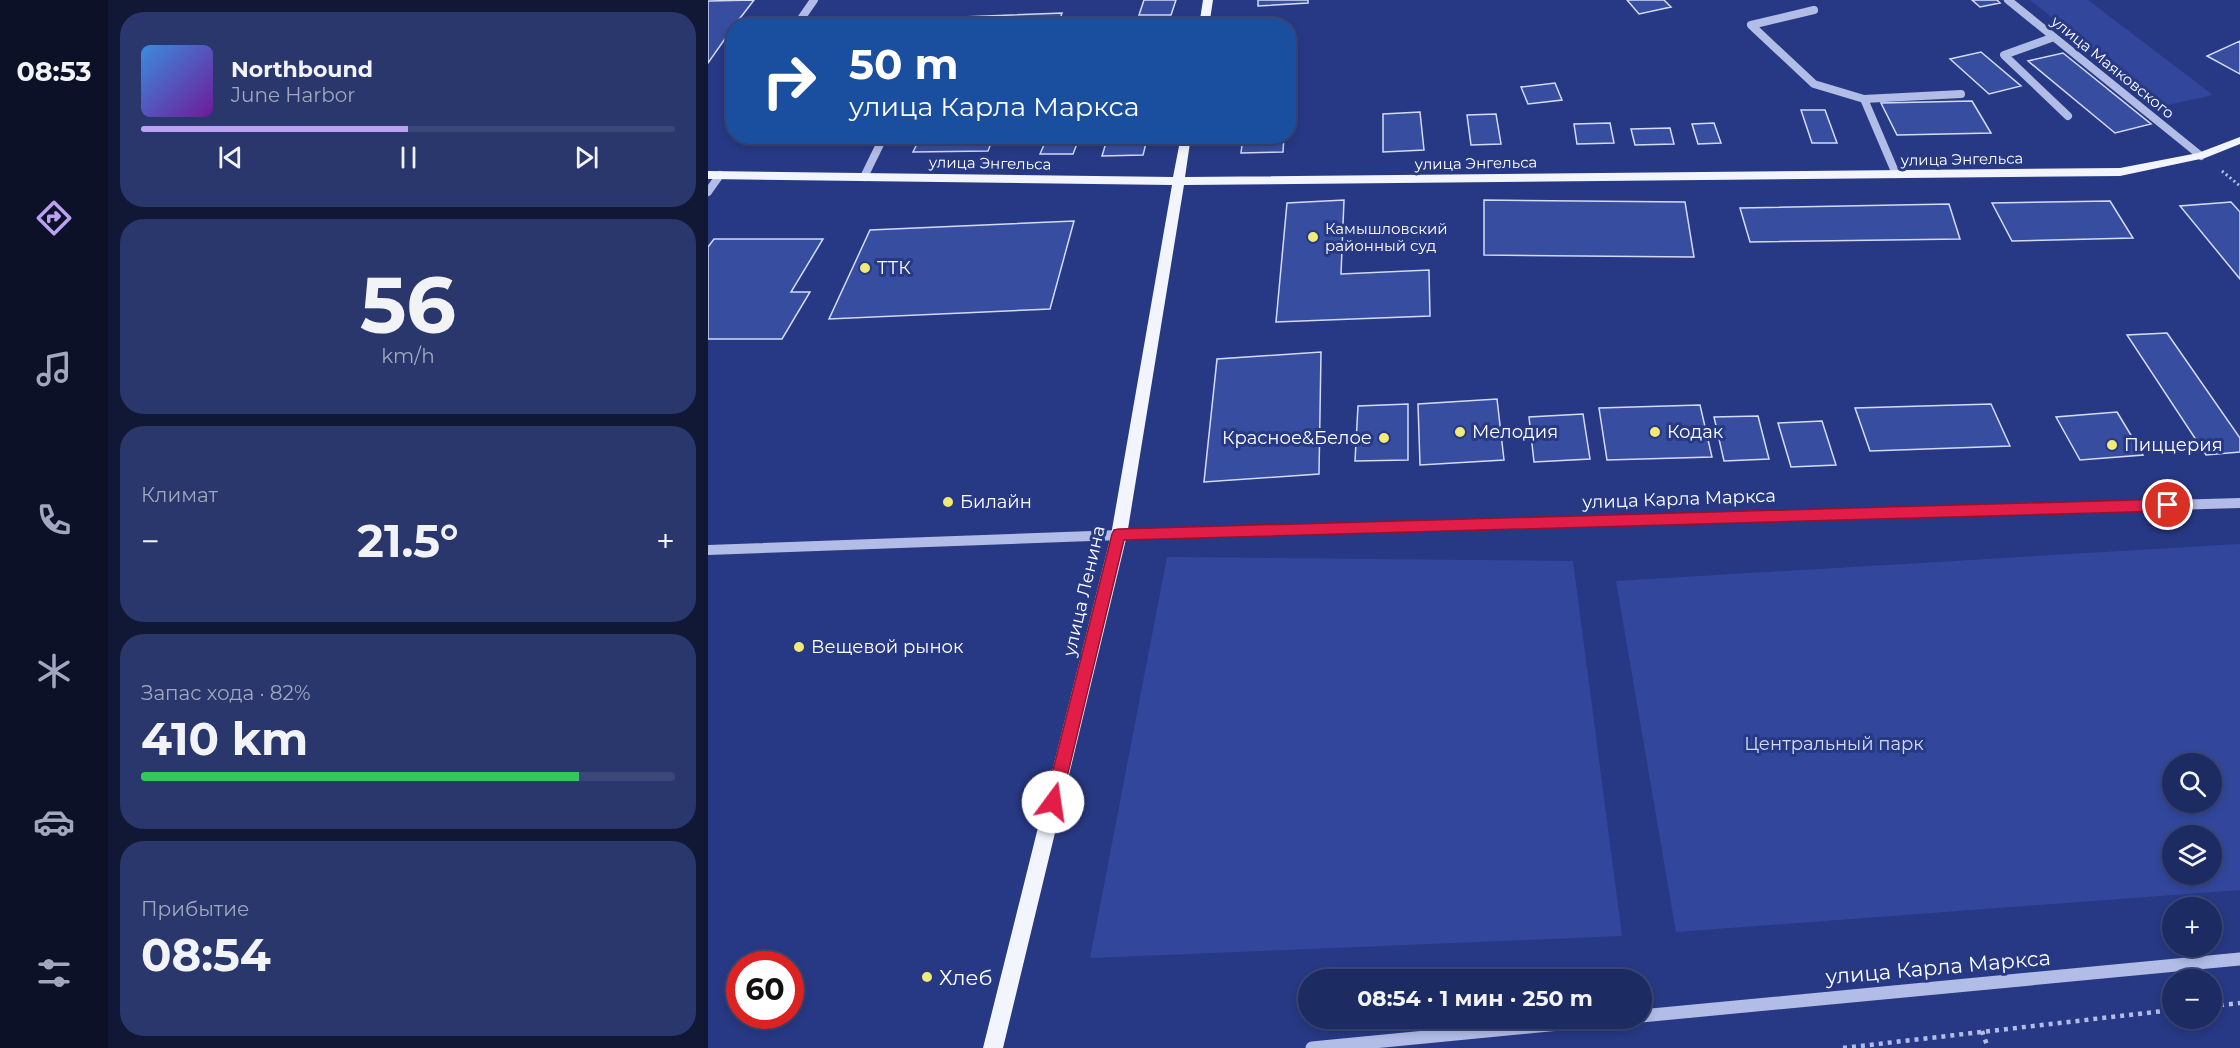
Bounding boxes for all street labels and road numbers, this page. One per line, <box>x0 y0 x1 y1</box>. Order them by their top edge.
street label: улица Маяковского <box>2047 11 2178 123</box>
street label: улица Энгельса <box>1900 148 2023 170</box>
street label: улица Энгельса <box>928 152 1051 174</box>
street label: улица Энгельса <box>1414 152 1537 174</box>
street label: улица Карла Маркса <box>1581 485 1776 513</box>
street label: улица Ленина <box>1058 524 1110 659</box>
street label: улица Карла Маркса <box>1823 945 2052 989</box>

